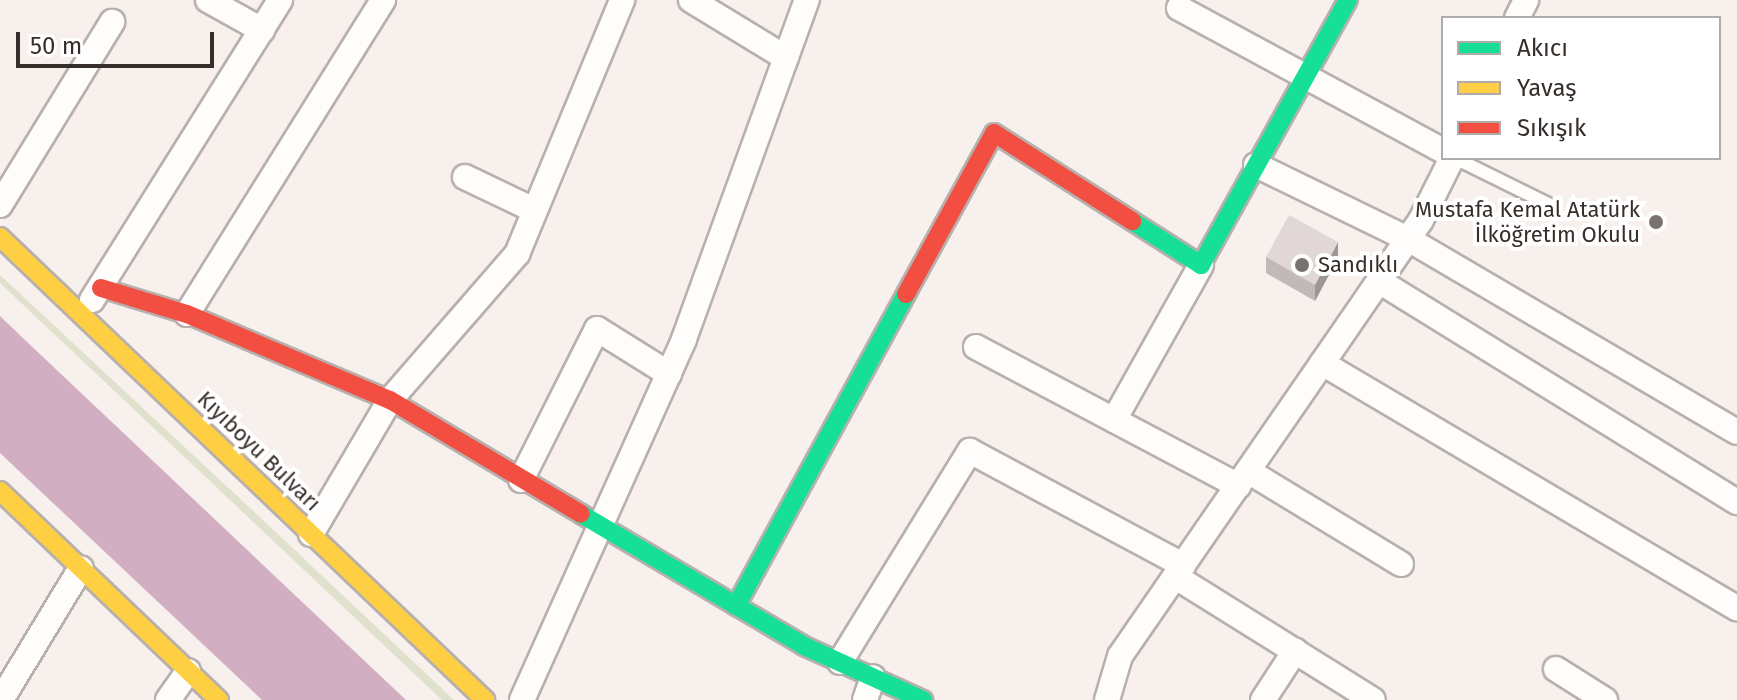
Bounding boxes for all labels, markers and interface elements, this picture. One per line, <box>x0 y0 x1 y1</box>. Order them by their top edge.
scale bar <box>20 16 218 66</box>
legend <box>1441 16 1721 160</box>
text: 50 m <box>30 32 82 60</box>
text: Akıcı <box>1517 34 1568 62</box>
text: Yavaş <box>1517 74 1576 102</box>
text: Sıkışık <box>1517 114 1586 142</box>
place label: Mustafa Kemal Atatürk İlköğretim Okulu <box>1415 196 1640 248</box>
marker: Mustafa Kemal Atatürk İlköğretim Okulu <box>1647 213 1665 231</box>
place label: Sandıklı <box>1318 252 1398 278</box>
marker: Sandıklı <box>1293 256 1311 274</box>
street label: Kıyıboyu Bulvarı <box>192 386 326 516</box>

